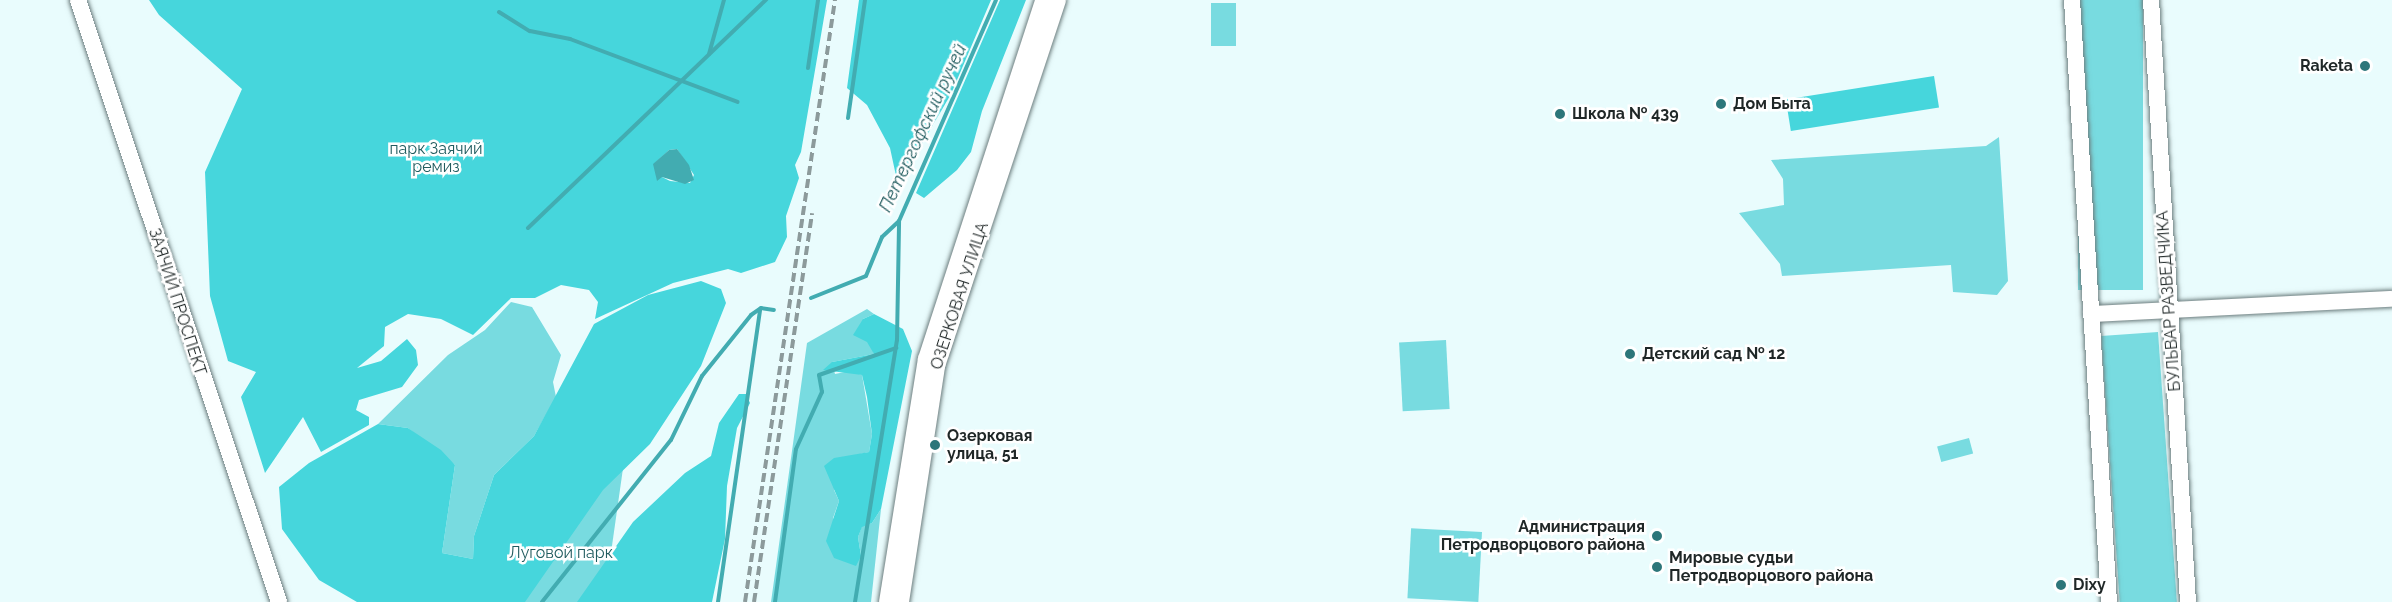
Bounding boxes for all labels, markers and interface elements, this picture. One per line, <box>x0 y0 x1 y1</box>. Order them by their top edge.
water label: Петергофский ручей <box>875 41 971 215</box>
place label: Raketa <box>2300 56 2353 76</box>
marker: Raketa <box>2358 59 2372 73</box>
place label: Дом Быта <box>1733 94 1811 114</box>
marker: Дом Быта <box>1714 97 1728 111</box>
place label: Школа № 439 <box>1572 104 1679 124</box>
marker: Школа № 439 <box>1553 107 1567 121</box>
park label: парк Заячий ремиз <box>389 139 483 177</box>
street label: БУЛЬВАР РАЗВЕДЧИКА <box>2153 210 2185 392</box>
street label: ОЗЕРКОВАЯ УЛИЦА <box>927 220 993 372</box>
street label: ЗАЯЧИЙ ПРОСПЕКТ <box>144 226 210 378</box>
place label: Детский сад № 12 <box>1642 344 1785 364</box>
marker: Детский сад № 12 <box>1623 347 1637 361</box>
place label: Озерковая улица, 51 <box>947 426 1032 464</box>
marker: Озерковая улица, 51 <box>928 438 942 452</box>
place label: Администрация Петродворцового района <box>1441 517 1645 555</box>
marker: Администрация Петродворцового района <box>1650 529 1664 543</box>
park label: Луговой парк <box>509 543 613 563</box>
place label: Мировые судьи Петродворцового района <box>1669 548 1873 586</box>
marker: Мировые судьи Петродворцового района <box>1650 560 1664 574</box>
place label: Dixy <box>2073 575 2106 595</box>
marker: Dixy <box>2054 578 2068 592</box>

